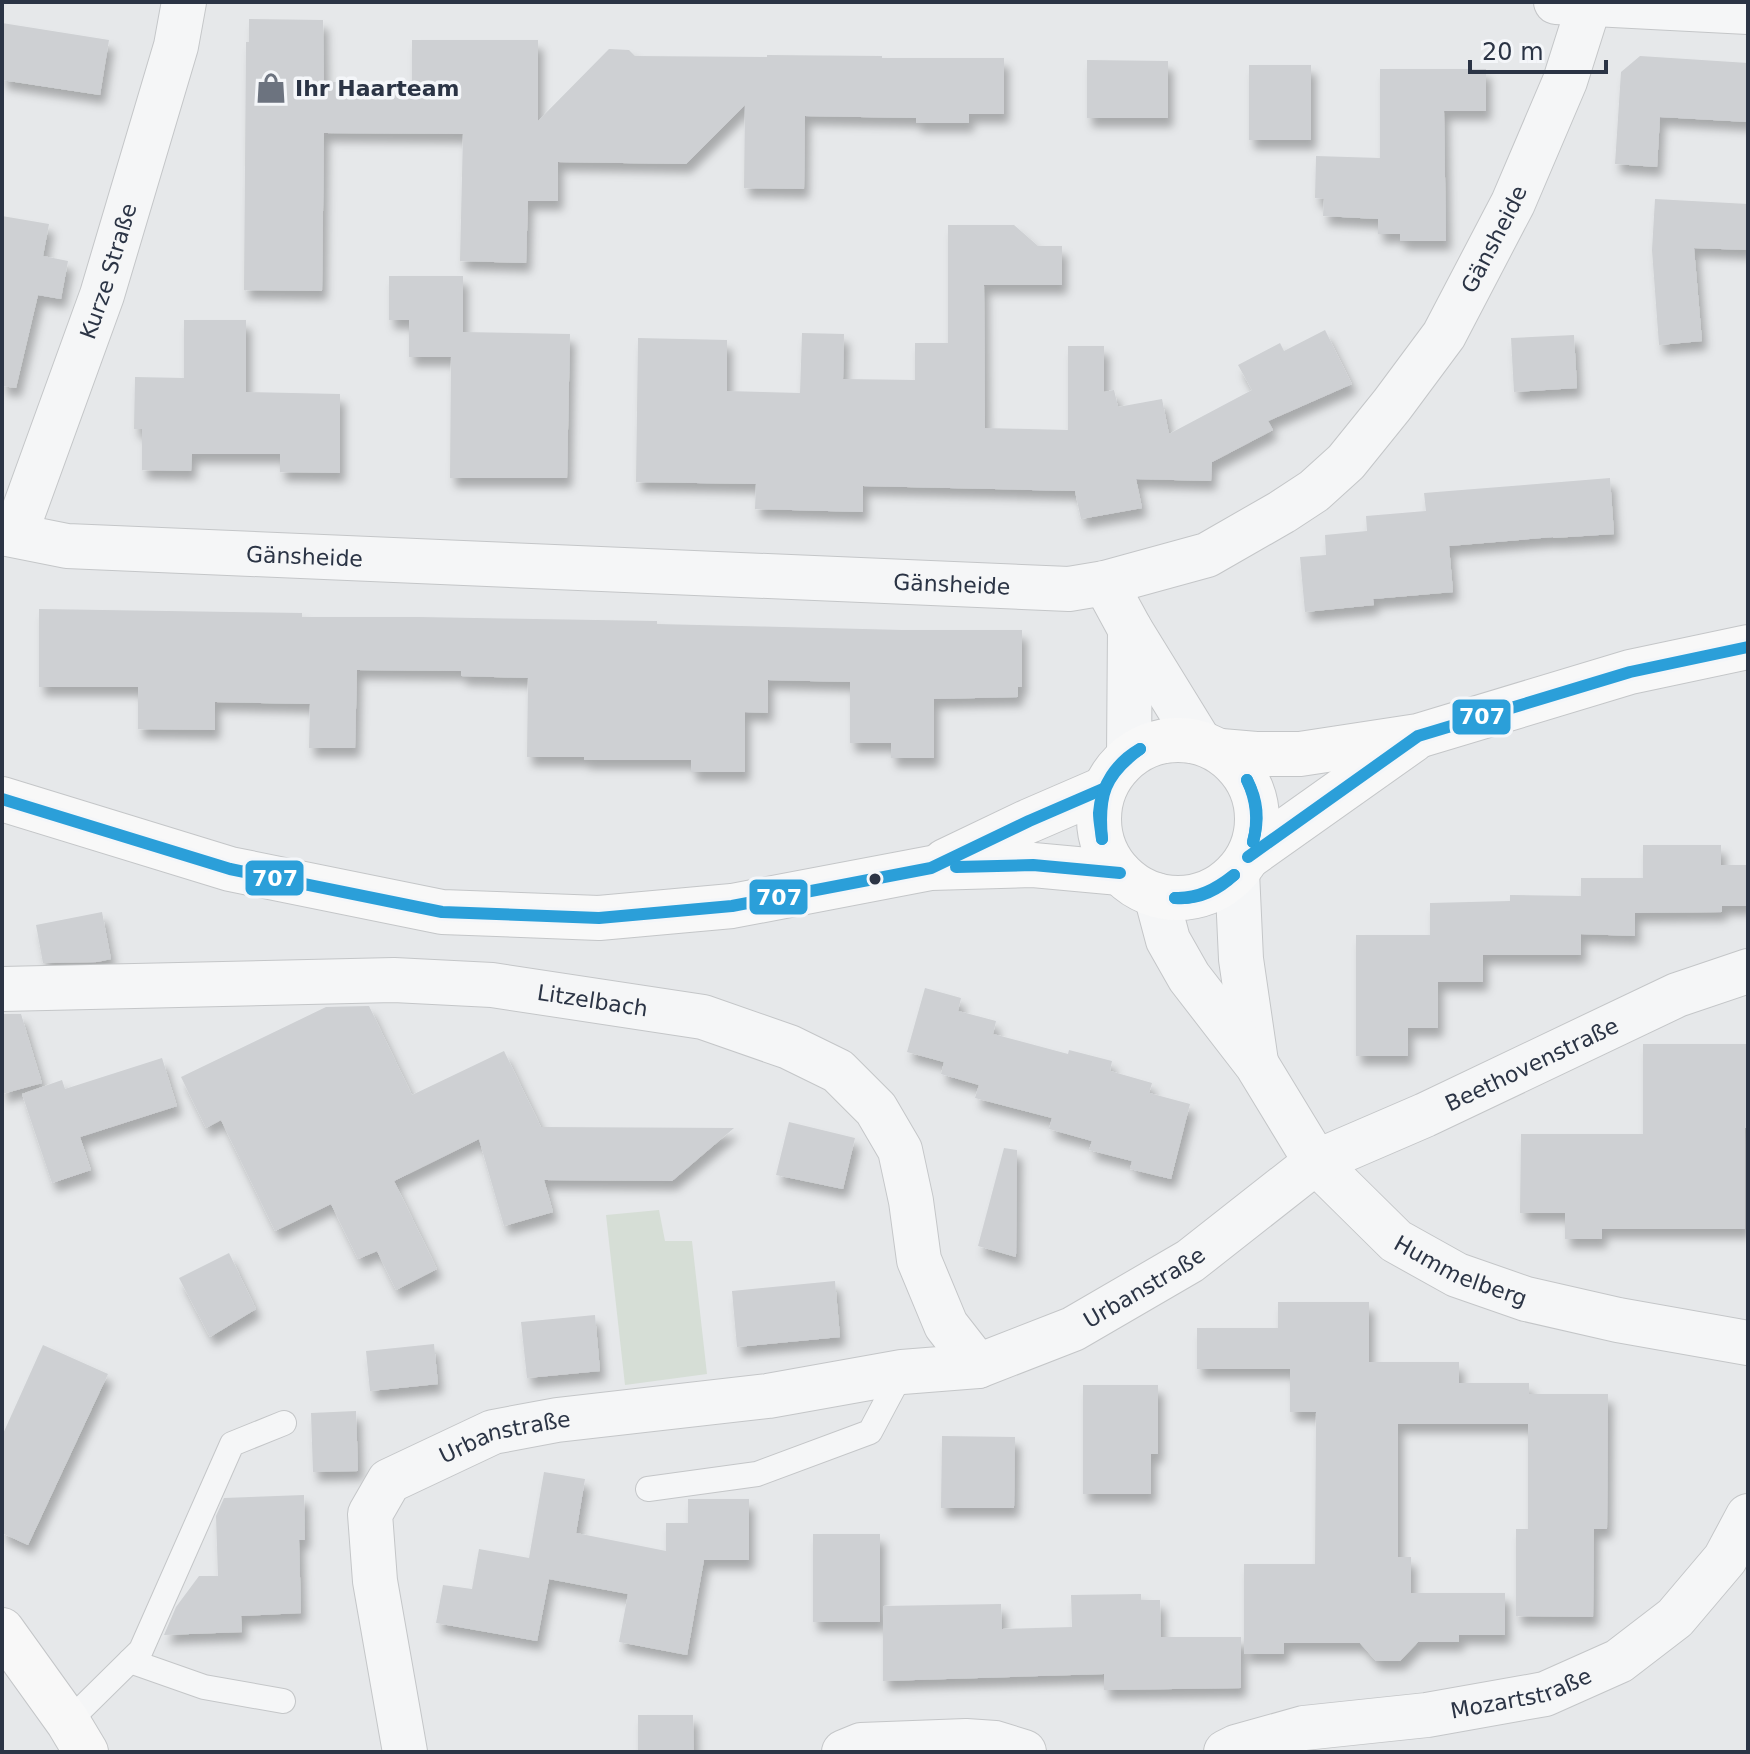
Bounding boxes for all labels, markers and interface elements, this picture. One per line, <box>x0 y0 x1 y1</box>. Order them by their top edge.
scale bar <box>1470 24 1606 74</box>
text: 20 m <box>1482 38 1544 66</box>
shop icon: Ihr Haarteam <box>254 71 288 105</box>
place label: Ihr Haarteam <box>295 76 460 101</box>
street label: Gänsheide <box>1456 182 1532 297</box>
street label: Kurze Straße <box>75 200 142 342</box>
street label: Gänsheide <box>245 542 364 572</box>
street label: Gänsheide <box>893 569 1011 599</box>
line badge: 707 <box>1451 698 1512 736</box>
text: 707 <box>1459 704 1505 729</box>
line badge: 707 <box>244 859 305 897</box>
text: 707 <box>252 866 298 891</box>
unlabelled marker <box>867 871 883 887</box>
line badge: 707 <box>748 878 809 916</box>
text: 707 <box>756 885 802 910</box>
street label: Litzelbach <box>535 980 650 1021</box>
street label: Beethovenstraße <box>1441 1013 1622 1117</box>
street label: Hummelberg <box>1390 1231 1530 1311</box>
street label: Urbanstraße <box>1079 1242 1210 1333</box>
street label: Urbanstraße <box>435 1407 572 1469</box>
street label: Mozartstraße <box>1448 1663 1595 1724</box>

